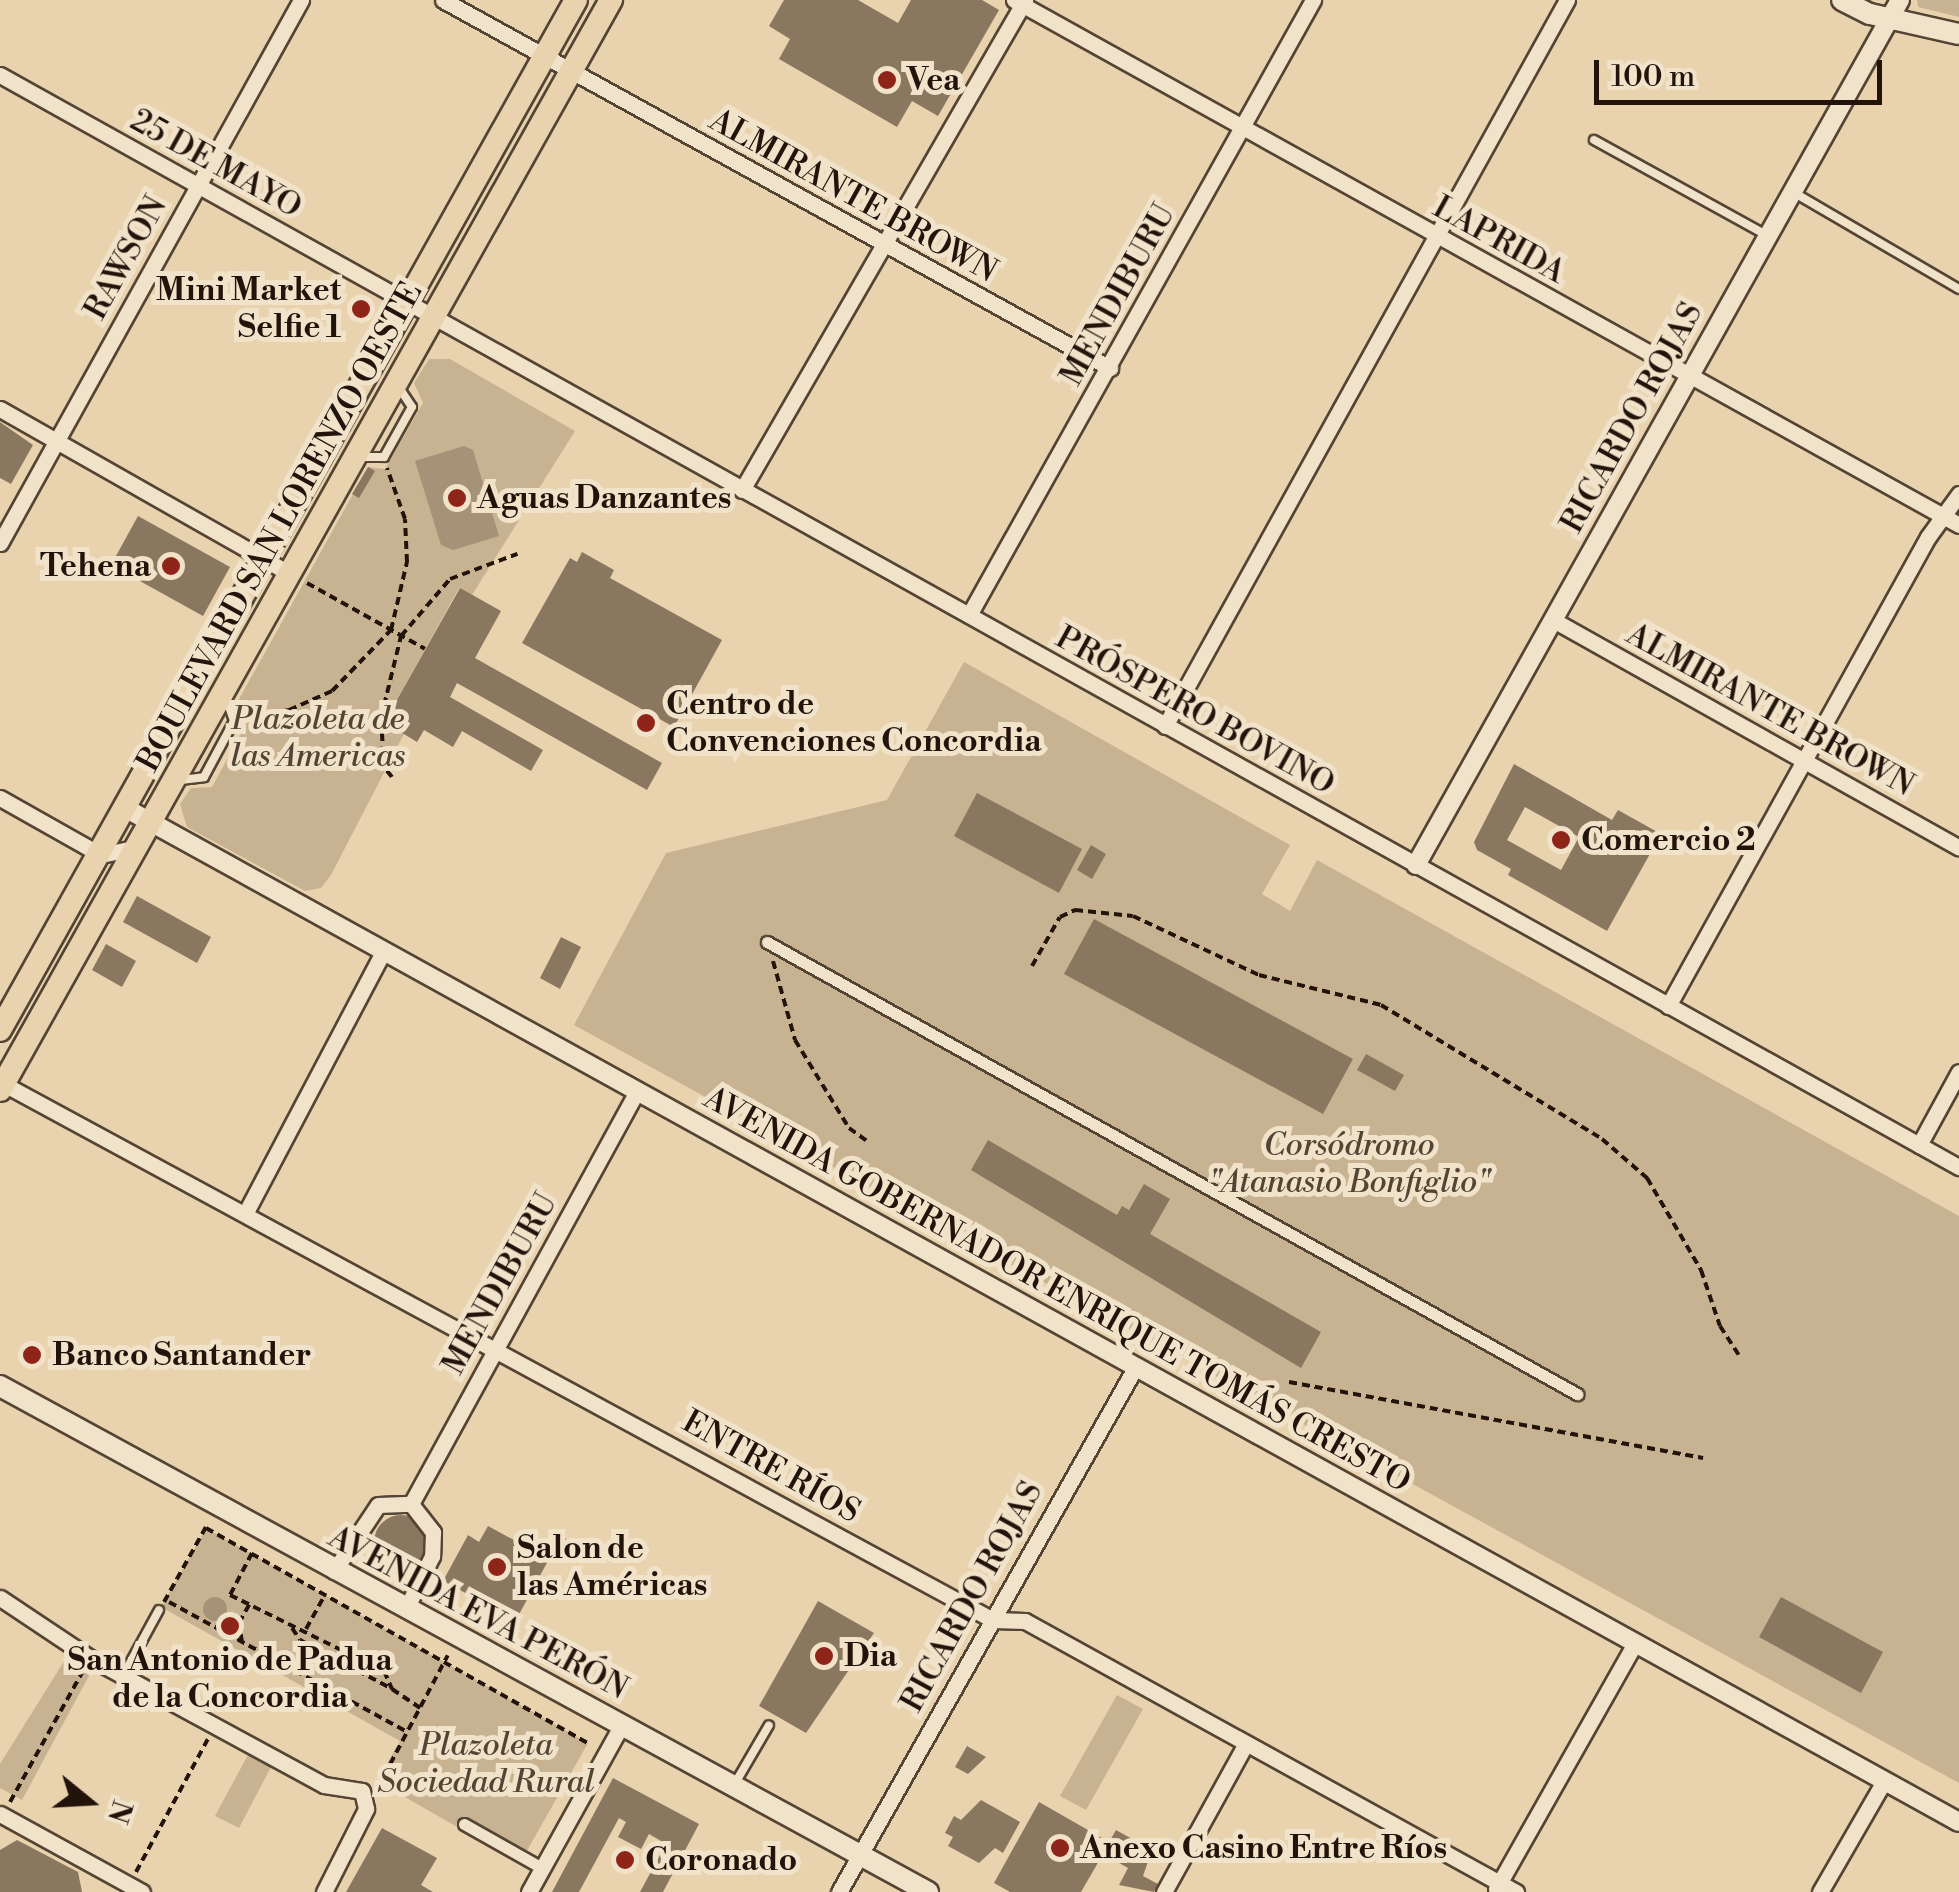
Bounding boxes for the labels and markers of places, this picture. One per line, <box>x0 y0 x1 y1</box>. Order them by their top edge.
place label: Vea <box>907 61 960 99</box>
marker: Vea <box>876 69 898 91</box>
place label: Mini Market Selfie 1 <box>156 272 341 347</box>
marker: Mini Market Selfie 1 <box>350 298 372 320</box>
place label: Aguas Danzantes <box>477 479 732 517</box>
marker: Aguas Danzantes <box>446 487 468 509</box>
place label: Tehena <box>40 547 151 585</box>
marker: Tehena <box>160 555 182 577</box>
place label: Centro de Convenciones Concordia <box>666 686 1042 761</box>
marker: Centro de Convenciones Concordia <box>635 712 657 734</box>
place label: Comercio 2 <box>1581 821 1756 859</box>
marker: Comercio 2 <box>1550 829 1572 851</box>
place label: Banco Santander <box>52 1336 312 1374</box>
marker: Banco Santander <box>21 1344 43 1366</box>
place label: Salon de las Américas <box>517 1530 707 1605</box>
marker: Salon de las Américas <box>486 1556 508 1578</box>
marker: San Antonio de Padua de la Concordia <box>219 1615 241 1637</box>
place label: Dia <box>844 1637 897 1675</box>
place label: San Antonio de Padua de la Concordia <box>68 1642 392 1717</box>
marker: Dia <box>813 1645 835 1667</box>
place label: Anexo Casino Entre Ríos <box>1080 1829 1447 1867</box>
marker: Anexo Casino Entre Ríos <box>1049 1837 1071 1859</box>
place label: Coronado <box>645 1841 797 1879</box>
marker: Coronado <box>614 1849 636 1871</box>

